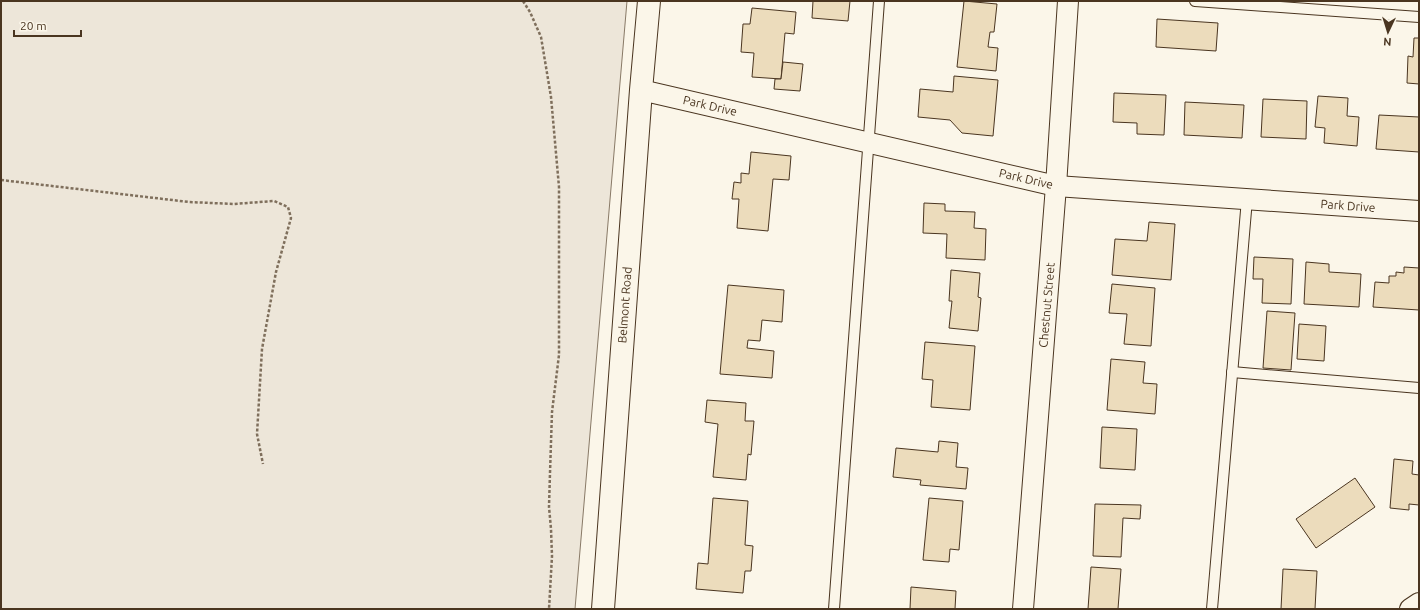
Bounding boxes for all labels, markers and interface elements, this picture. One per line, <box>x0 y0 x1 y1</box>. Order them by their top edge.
scale bar <box>14 12 81 38</box>
north arrow <box>1368 12 1408 52</box>
text: 20 m <box>20 19 47 32</box>
text: N <box>1383 36 1392 48</box>
street label: Park Drive <box>682 93 738 118</box>
street label: Park Drive <box>998 166 1054 191</box>
street label: Park Drive <box>1320 197 1376 214</box>
street label: Chestnut Street <box>1036 262 1057 348</box>
street label: Belmont Road <box>615 266 634 344</box>

